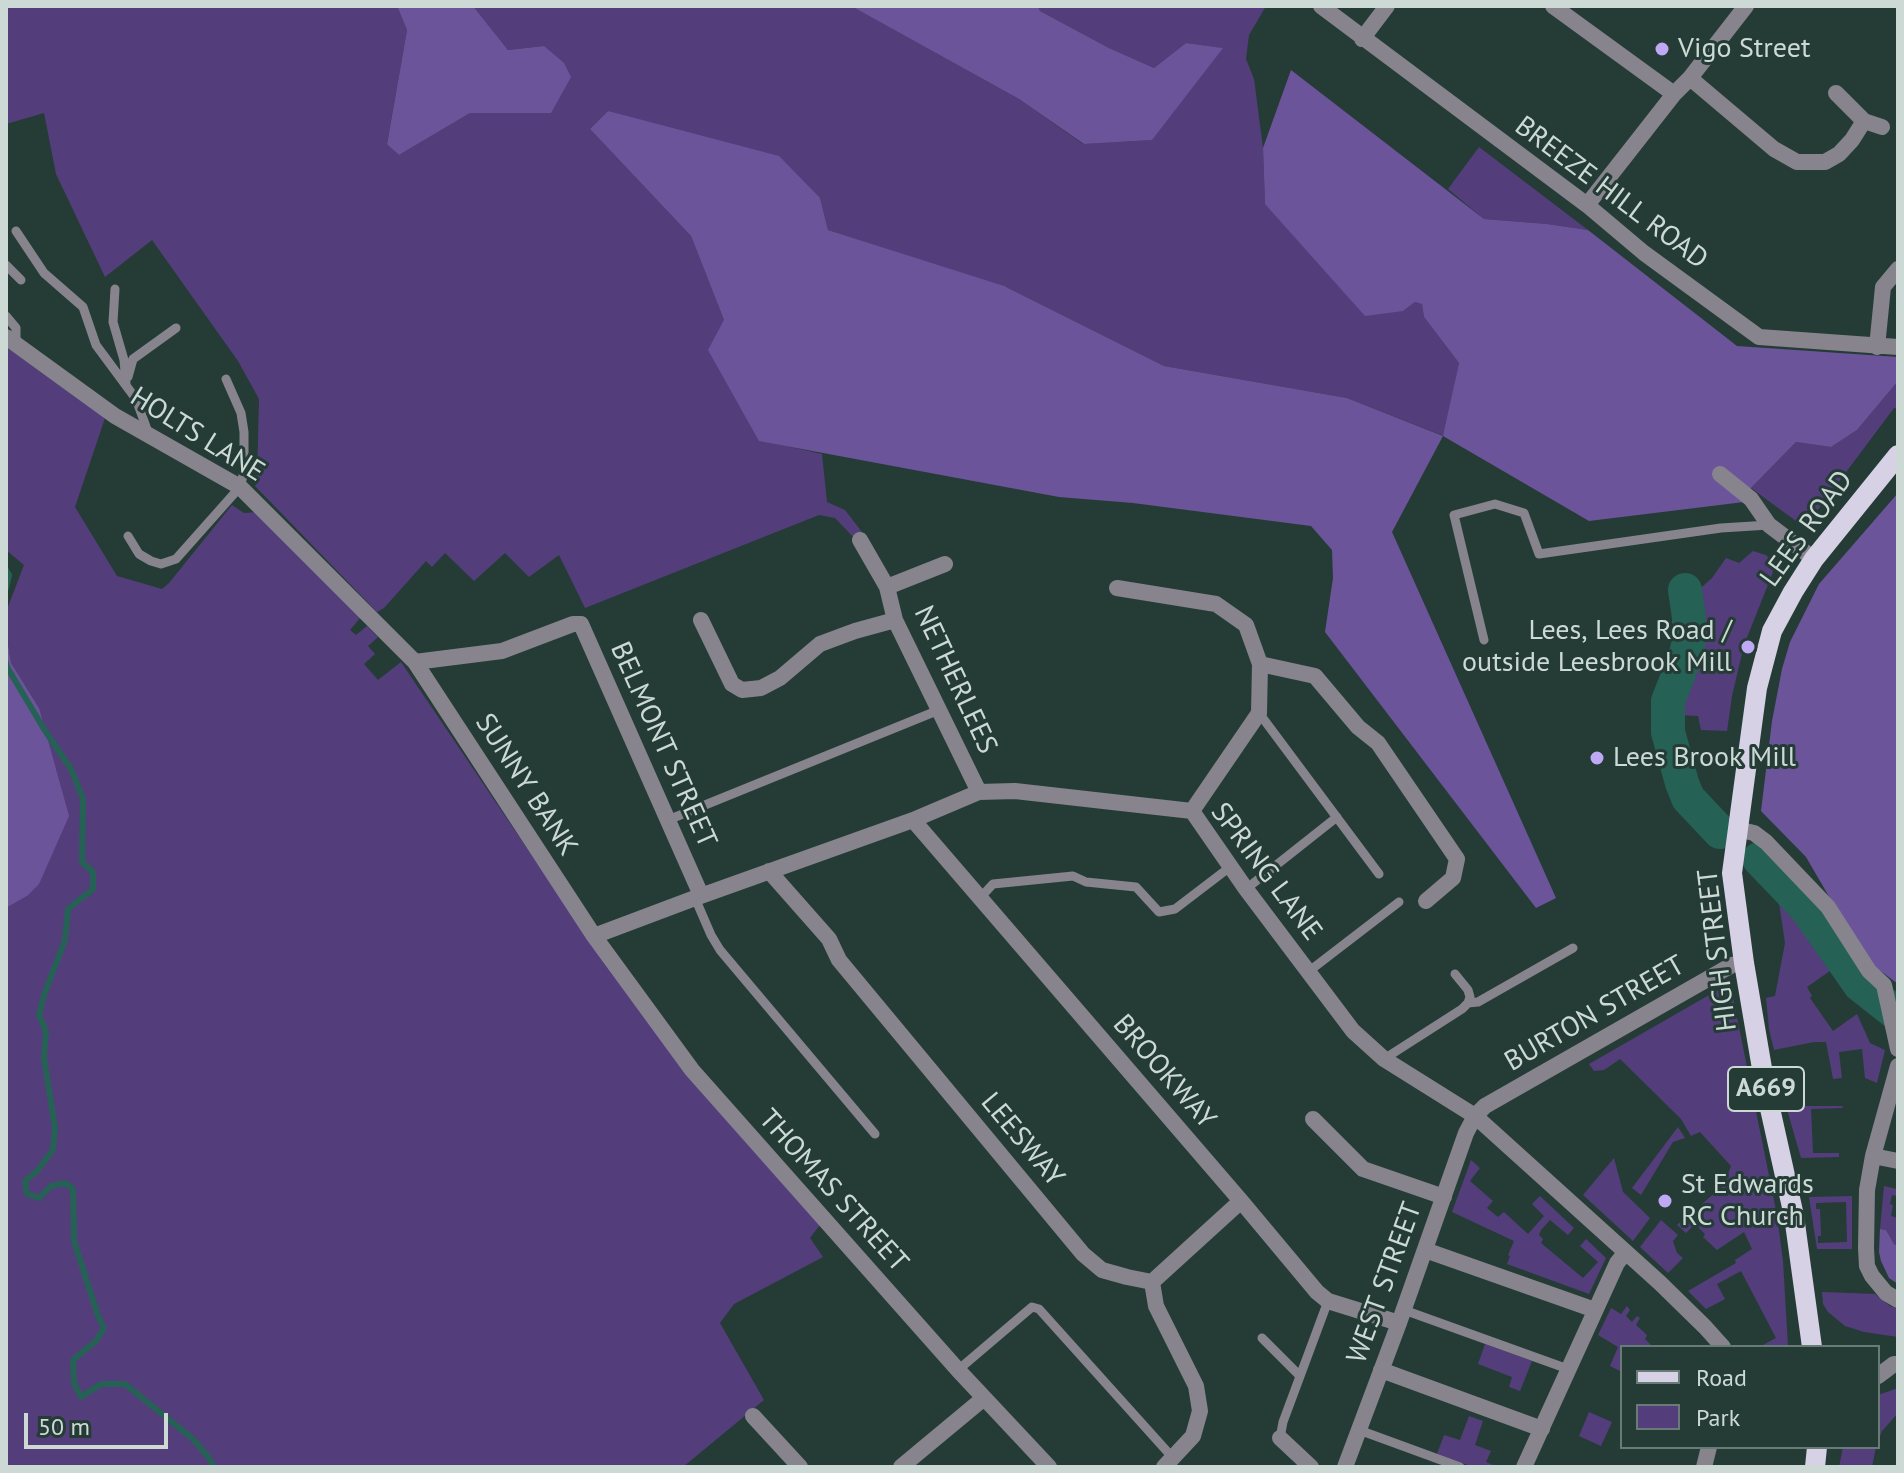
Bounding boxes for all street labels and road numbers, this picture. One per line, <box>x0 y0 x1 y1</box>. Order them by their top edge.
street label: BREEZE HILL ROAD <box>1508 110 1714 276</box>
street label: HOLTS LANE <box>124 381 270 489</box>
street label: LEES ROAD <box>1754 464 1860 594</box>
street label: NETHERLEES <box>906 601 1004 759</box>
street label: BELMONT STREET <box>603 637 723 853</box>
street label: SUNNY BANK <box>468 708 584 862</box>
street label: SPRING LANE <box>1203 797 1329 947</box>
street label: HIGH STREET <box>1691 867 1745 1033</box>
street label: BURTON STREET <box>1499 949 1691 1079</box>
street label: BROOKWAY <box>1106 1008 1222 1136</box>
road number: A669 <box>1728 1067 1804 1111</box>
street label: LEESWAY <box>973 1086 1071 1194</box>
street label: THOMAS STREET <box>751 1103 915 1279</box>
street label: WEST STREET <box>1340 1198 1430 1368</box>

